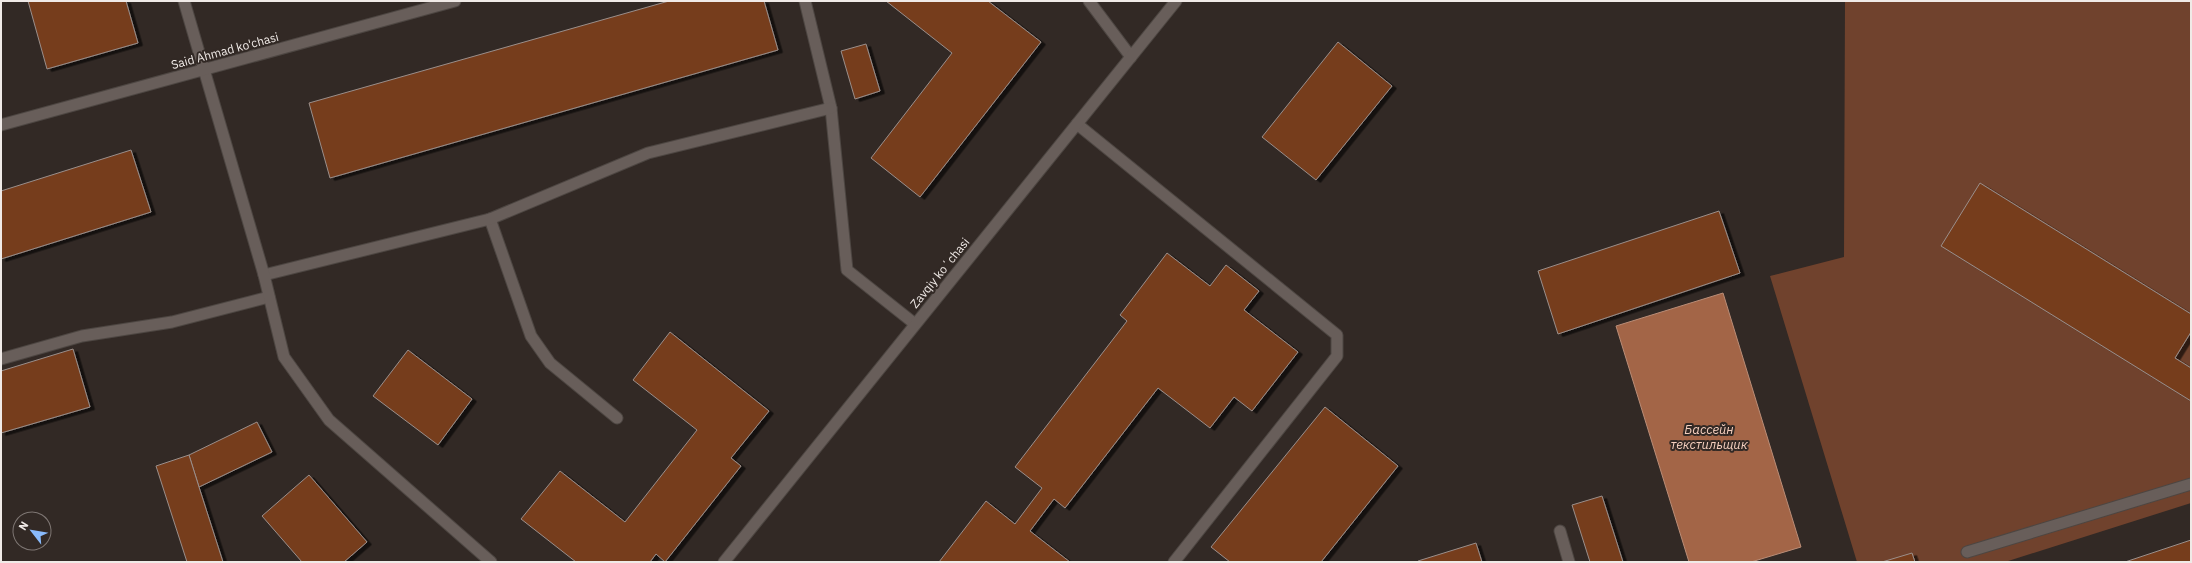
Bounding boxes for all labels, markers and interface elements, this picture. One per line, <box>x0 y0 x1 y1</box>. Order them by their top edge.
street label: Said Ahmad ko'chasi <box>169 29 280 72</box>
street label: Zavqiy koʻchasi <box>907 235 973 311</box>
water label: Бассейн текстильщик <box>1670 421 1748 453</box>
north arrow <box>12 511 52 551</box>
text: N <box>15 519 31 533</box>

